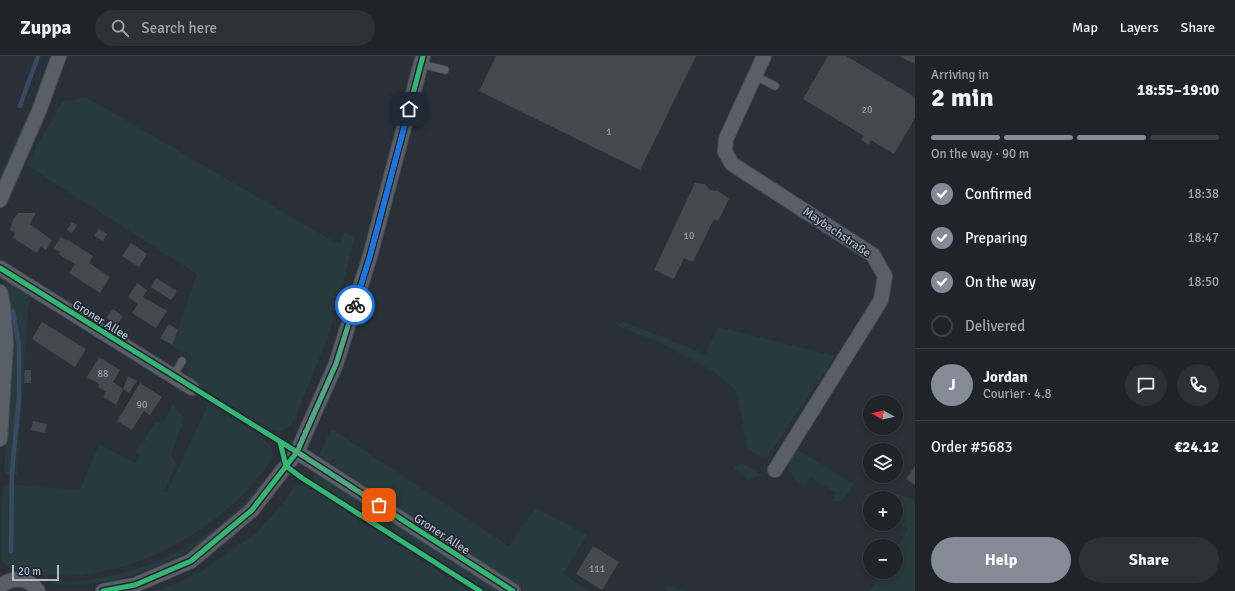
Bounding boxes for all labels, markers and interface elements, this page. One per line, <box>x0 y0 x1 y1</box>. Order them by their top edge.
search box <box>95 10 375 46</box>
text: Zuppa <box>20 16 71 40</box>
icon: search <box>109 17 131 39</box>
text: Search here <box>141 19 217 37</box>
text: Map <box>1072 19 1098 36</box>
text: Layers <box>1120 19 1159 36</box>
text: Share <box>1181 19 1215 36</box>
text: Arriving in <box>931 67 989 83</box>
text: 18:55–19:00 <box>1137 81 1219 99</box>
text: 2 min <box>931 82 994 114</box>
pin <box>392 92 426 126</box>
icon: home <box>398 98 420 120</box>
house number: 20 <box>862 104 872 116</box>
house number: 1 <box>606 126 612 138</box>
text: On the way · 90 m <box>931 146 1029 162</box>
icon: check <box>931 183 953 205</box>
text: Confirmed <box>965 185 1032 203</box>
text: 18:38 <box>1187 186 1219 202</box>
street label: Maybachstraße <box>800 204 874 261</box>
icon: check <box>931 227 953 249</box>
text: Preparing <box>965 229 1028 247</box>
house number: 10 <box>684 230 694 242</box>
text: 18:47 <box>1187 230 1219 246</box>
icon: check <box>931 271 953 293</box>
text: On the way <box>965 273 1036 291</box>
text: 18:50 <box>1187 274 1219 290</box>
courier <box>335 285 375 325</box>
icon: bike <box>344 294 366 316</box>
street label: Groner Allee <box>70 297 132 344</box>
text: Delivered <box>965 317 1025 335</box>
button: chat <box>1125 364 1167 406</box>
button: phone <box>1177 364 1219 406</box>
house number: 88 <box>98 368 108 380</box>
text: Jordan <box>983 368 1028 386</box>
text: J <box>948 376 956 394</box>
text: Courier · 4.8 <box>983 386 1052 402</box>
north arrow <box>863 395 903 435</box>
map controls <box>863 395 903 579</box>
house number: 90 <box>137 399 147 411</box>
text: Order #5683 <box>931 438 1013 456</box>
text: €24.12 <box>1174 438 1219 456</box>
button: layers <box>863 443 903 483</box>
pin <box>362 488 396 522</box>
button: + <box>863 491 903 531</box>
icon: bag <box>368 494 390 516</box>
street label: Groner Allee <box>411 511 473 558</box>
button: Help <box>931 537 1071 583</box>
button: Share <box>1079 537 1219 583</box>
button: − <box>863 539 903 579</box>
scale bar <box>12 563 59 582</box>
house number: 111 <box>589 563 605 575</box>
text: 20 m <box>18 565 41 578</box>

